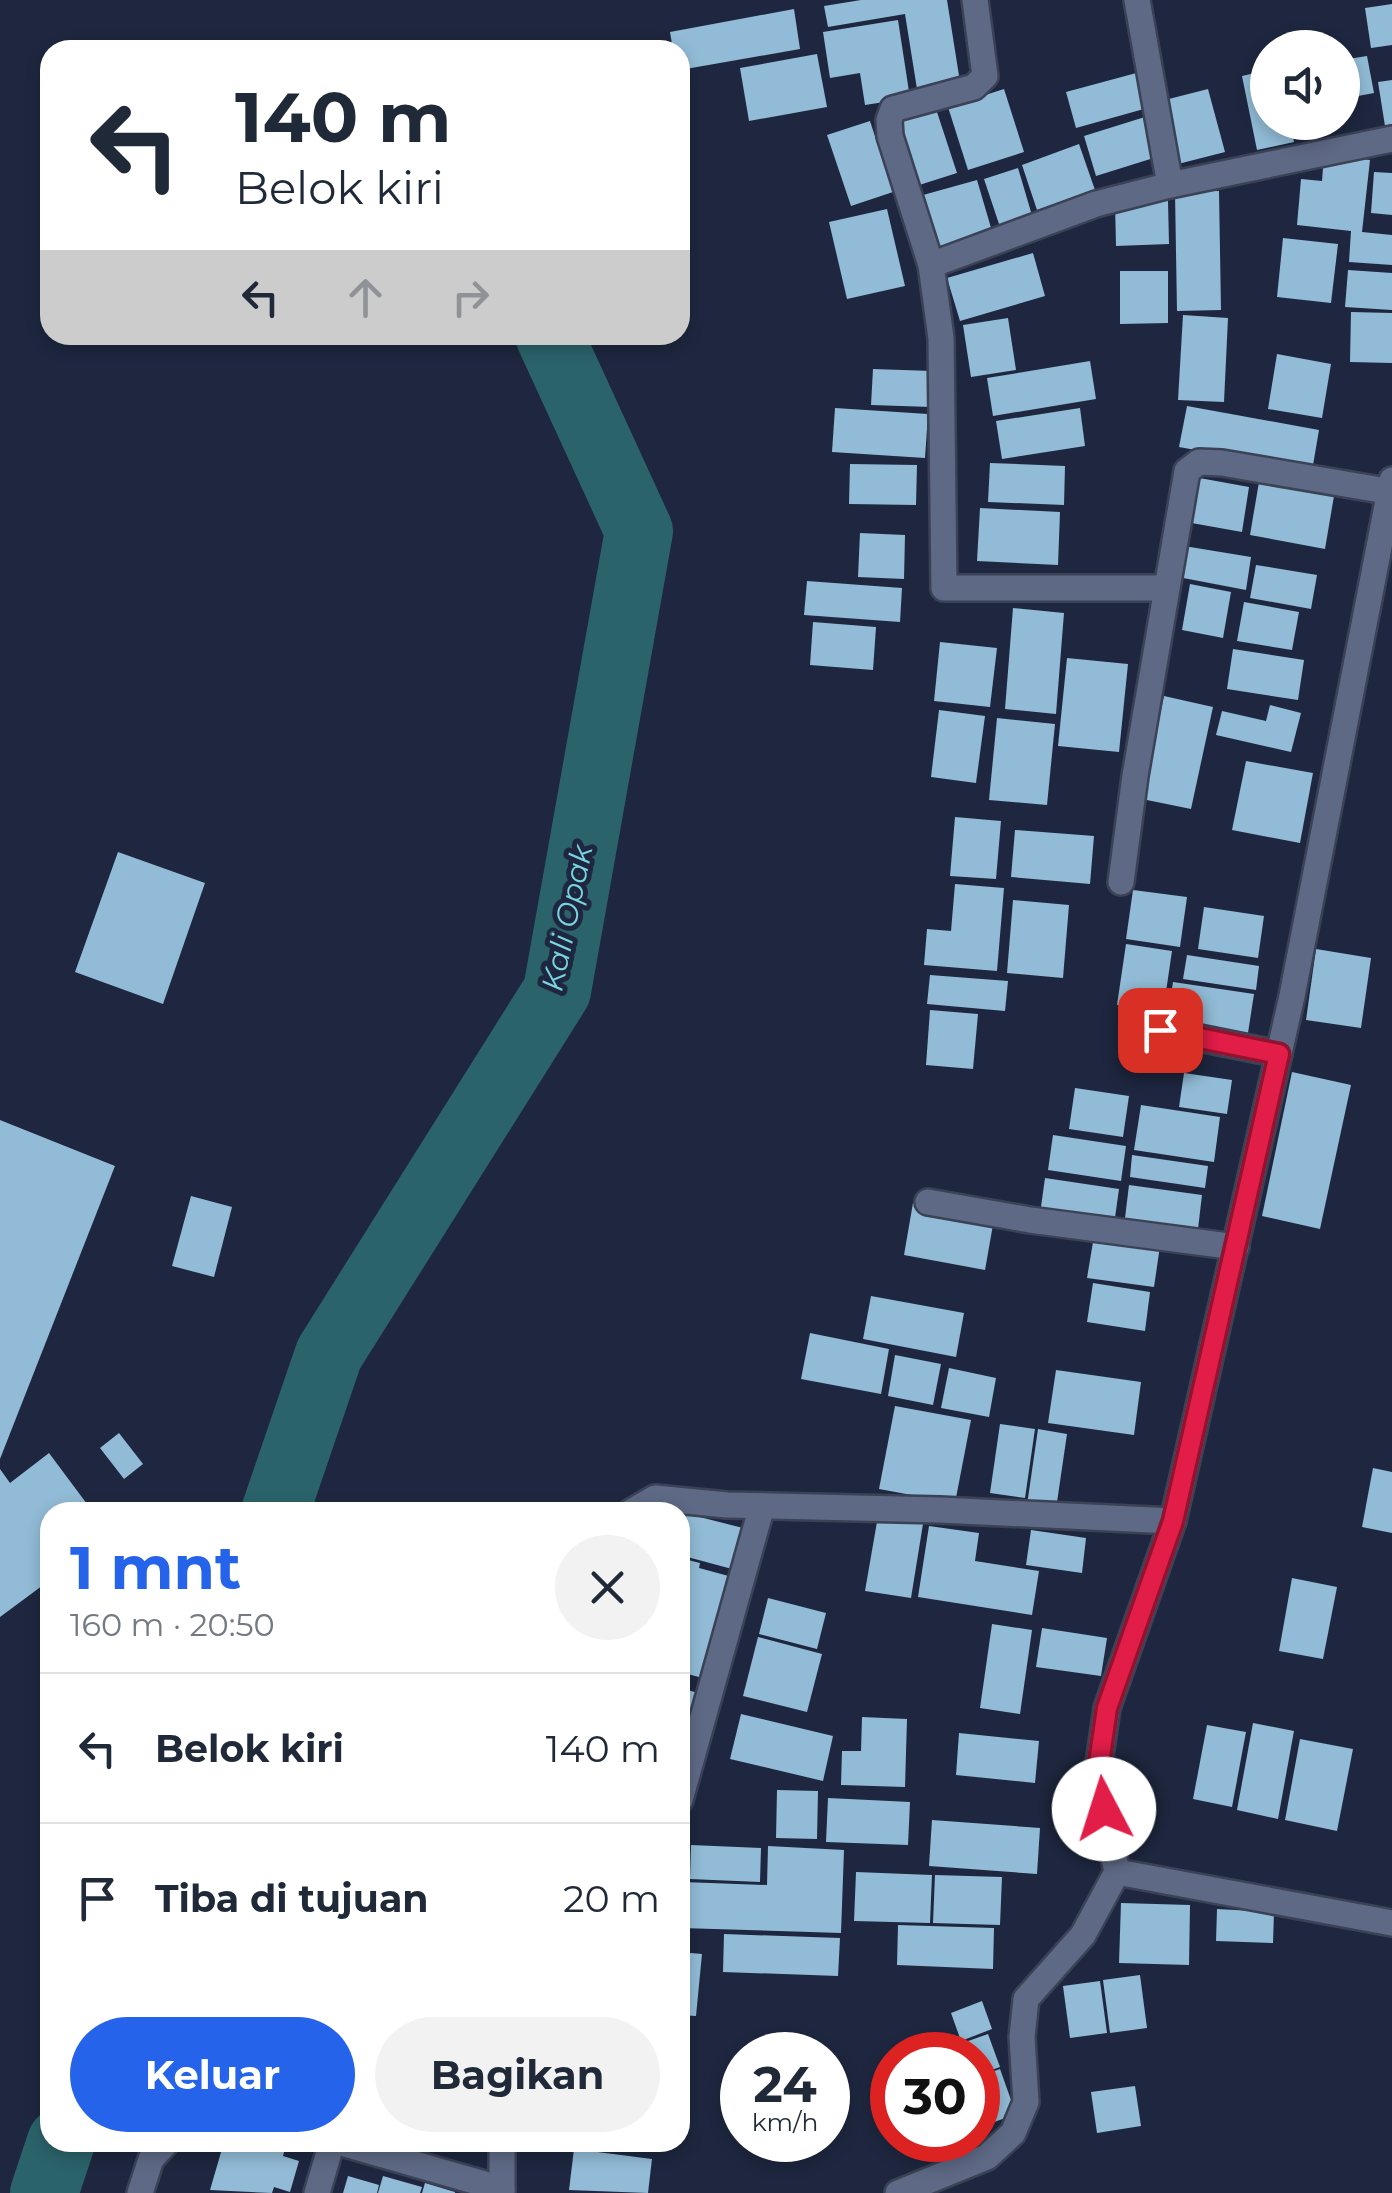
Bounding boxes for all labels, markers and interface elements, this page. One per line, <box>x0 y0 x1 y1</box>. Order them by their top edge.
map controls <box>1250 30 1360 140</box>
button: sound <box>1250 30 1360 140</box>
text: 140 m <box>235 74 451 160</box>
icon: left <box>70 80 200 210</box>
text: Belok kiri <box>235 160 444 215</box>
icon: left <box>233 270 288 325</box>
icon: ahead <box>338 270 393 325</box>
icon: right <box>443 270 498 325</box>
water label: Kali Opak <box>533 840 601 995</box>
pin <box>1118 988 1203 1073</box>
icon: arrive <box>1133 1003 1188 1058</box>
text: 1 mnt <box>70 1531 241 1604</box>
button: close <box>555 1535 660 1640</box>
text: 160 m · 20:50 <box>70 1605 275 1644</box>
icon: left <box>70 1721 125 1776</box>
text: Belok kiri <box>155 1725 344 1772</box>
text: 140 m <box>546 1725 660 1772</box>
position arrow <box>1052 1757 1156 1861</box>
icon: arrive <box>70 1871 125 1926</box>
text: Tiba di tujuan <box>155 1875 429 1922</box>
text: 20 m <box>563 1875 660 1922</box>
button: Keluar <box>70 2017 355 2132</box>
button: Bagikan <box>375 2017 660 2132</box>
speed limit sign: 30 <box>870 2032 1000 2162</box>
text: 24 <box>753 2054 817 2115</box>
text: km/h <box>752 2107 818 2137</box>

